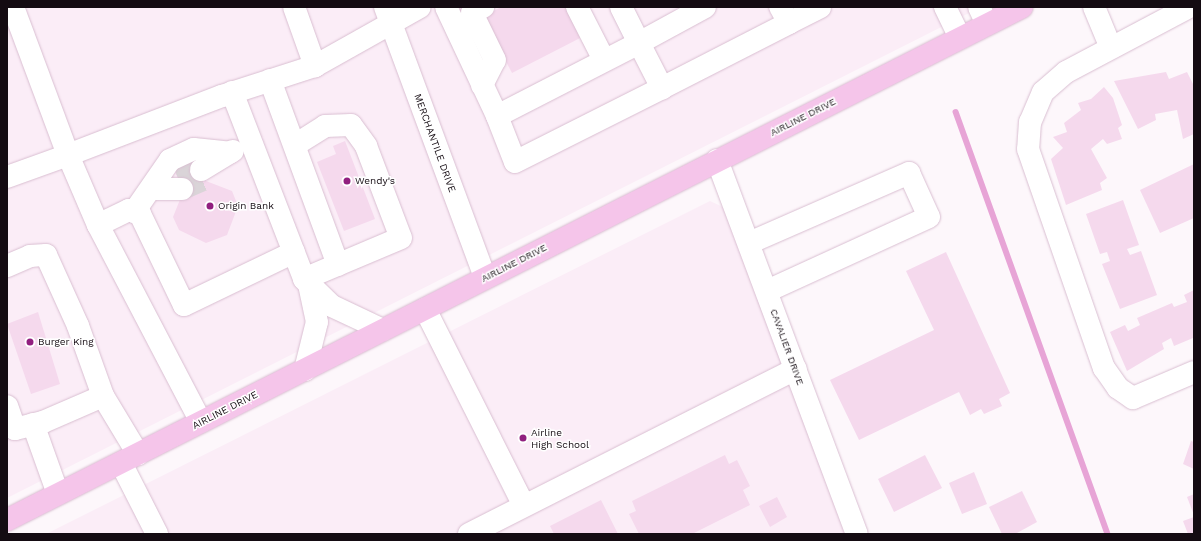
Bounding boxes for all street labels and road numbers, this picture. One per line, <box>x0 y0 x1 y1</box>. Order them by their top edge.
street label: MERCHANTILE DRIVE <box>412 92 458 194</box>
street label: AIRLINE DRIVE <box>768 95 838 139</box>
street label: AIRLINE DRIVE <box>479 241 549 285</box>
street label: CAVALIER DRIVE <box>768 307 806 387</box>
street label: AIRLINE DRIVE <box>190 388 260 432</box>

